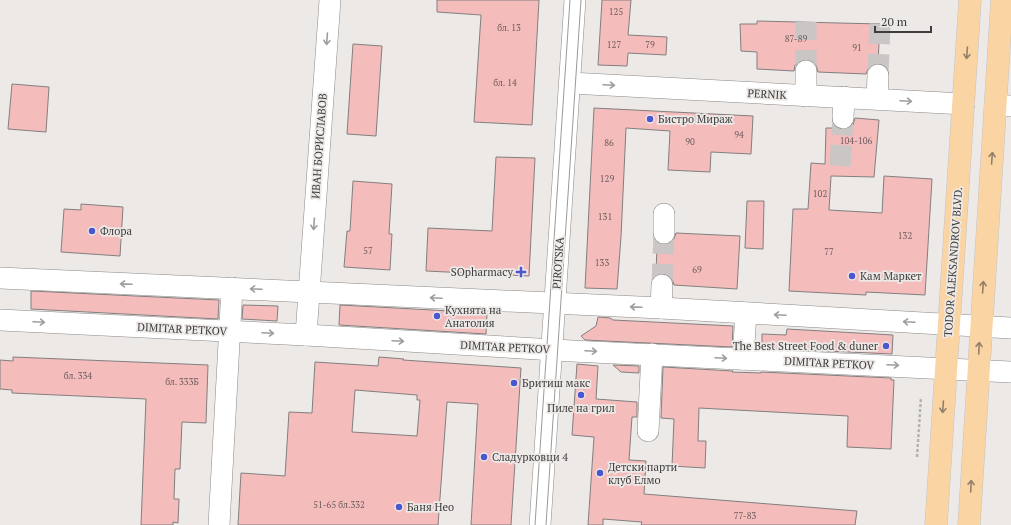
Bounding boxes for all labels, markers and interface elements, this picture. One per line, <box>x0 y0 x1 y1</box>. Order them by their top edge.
house number: 125 <box>609 6 623 18</box>
scale bar <box>875 8 931 34</box>
text: 20 m <box>881 14 908 29</box>
house number: бл. 13 <box>497 22 521 34</box>
one-way arrow <box>324 32 331 45</box>
house number: 87-89 <box>785 33 807 45</box>
house number: 127 <box>607 39 621 51</box>
house number: 79 <box>645 39 655 51</box>
house number: 91 <box>852 42 862 54</box>
one-way arrow <box>963 46 970 59</box>
house number: бл. 14 <box>493 77 517 89</box>
one-way arrow <box>602 82 615 89</box>
street label: PERNIK <box>747 86 788 102</box>
street label: ИВАН БОРИСЛАВОВ <box>308 93 330 199</box>
one-way arrow <box>899 97 912 104</box>
place label: Бистро Мираж <box>658 112 733 126</box>
marker: Бистро Мираж <box>645 114 655 124</box>
house number: 94 <box>734 129 744 141</box>
house number: 104-106 <box>840 135 873 147</box>
house number: 90 <box>685 136 695 148</box>
house number: 86 <box>604 137 614 149</box>
one-way arrow <box>988 151 995 164</box>
house number: 129 <box>600 173 614 185</box>
street label: TODOR ALEKSANDROV BLVD. <box>941 186 965 338</box>
house number: 102 <box>813 188 827 200</box>
house number: 131 <box>598 211 612 223</box>
one-way arrow <box>310 217 317 230</box>
place label: Флора <box>100 224 132 238</box>
marker: Флора <box>87 226 97 236</box>
house number: 132 <box>898 230 912 242</box>
street label: PIROTSKA <box>549 236 567 289</box>
house number: 57 <box>363 245 373 257</box>
house number: 77 <box>824 246 834 258</box>
house number: 133 <box>595 257 609 269</box>
house number: 69 <box>692 264 702 276</box>
place label: SOpharmacy <box>451 265 513 279</box>
marker: SOpharmacy <box>516 267 526 277</box>
place label: Кам Маркет <box>860 269 922 283</box>
marker: Кам Маркет <box>847 271 857 281</box>
one-way arrow <box>120 280 133 287</box>
one-way arrow <box>980 281 987 294</box>
one-way arrow <box>250 286 263 293</box>
one-way arrow <box>430 294 443 302</box>
place label: Кухнята на Анатолия <box>445 303 502 330</box>
one-way arrow <box>630 304 643 311</box>
marker: Кухнята на Анатолия <box>432 311 442 321</box>
one-way arrow <box>774 311 787 319</box>
one-way arrow <box>903 318 916 326</box>
one-way arrow <box>32 319 45 326</box>
street label: DIMITAR PETKOV <box>137 320 228 338</box>
one-way arrow <box>261 330 274 337</box>
one-way arrow <box>391 337 404 344</box>
street label: DIMITAR PETKOV <box>460 338 551 356</box>
place label: The Best Street Food & duner <box>733 339 879 353</box>
marker: The Best Street Food & duner <box>881 341 891 351</box>
one-way arrow <box>976 342 983 355</box>
one-way arrow <box>584 348 597 355</box>
one-way arrow <box>714 354 727 361</box>
street label: DIMITAR PETKOV <box>784 354 875 372</box>
one-way arrow <box>886 362 899 369</box>
house number: бл. 334 <box>64 370 92 382</box>
house number: бл. 333Б <box>165 376 199 388</box>
place label: Бритиш макс <box>522 376 590 390</box>
marker: Бритиш макс <box>509 378 519 388</box>
marker: Пиле на грил <box>576 390 586 400</box>
one-way arrow <box>940 400 947 413</box>
place label: Пиле на грил <box>547 401 615 415</box>
place label: Сладурковци 4 <box>492 450 568 464</box>
marker: Сладурковци 4 <box>479 452 489 462</box>
place label: Детски парти клуб Елмо <box>608 460 678 487</box>
marker: Детски парти клуб Елмо <box>595 468 605 478</box>
one-way arrow <box>968 480 975 493</box>
house number: 51-65 бл.332 <box>313 499 365 511</box>
place label: Баня Нео <box>407 500 454 514</box>
marker: Баня Нео <box>394 502 404 512</box>
house number: 77-83 <box>734 510 756 522</box>

